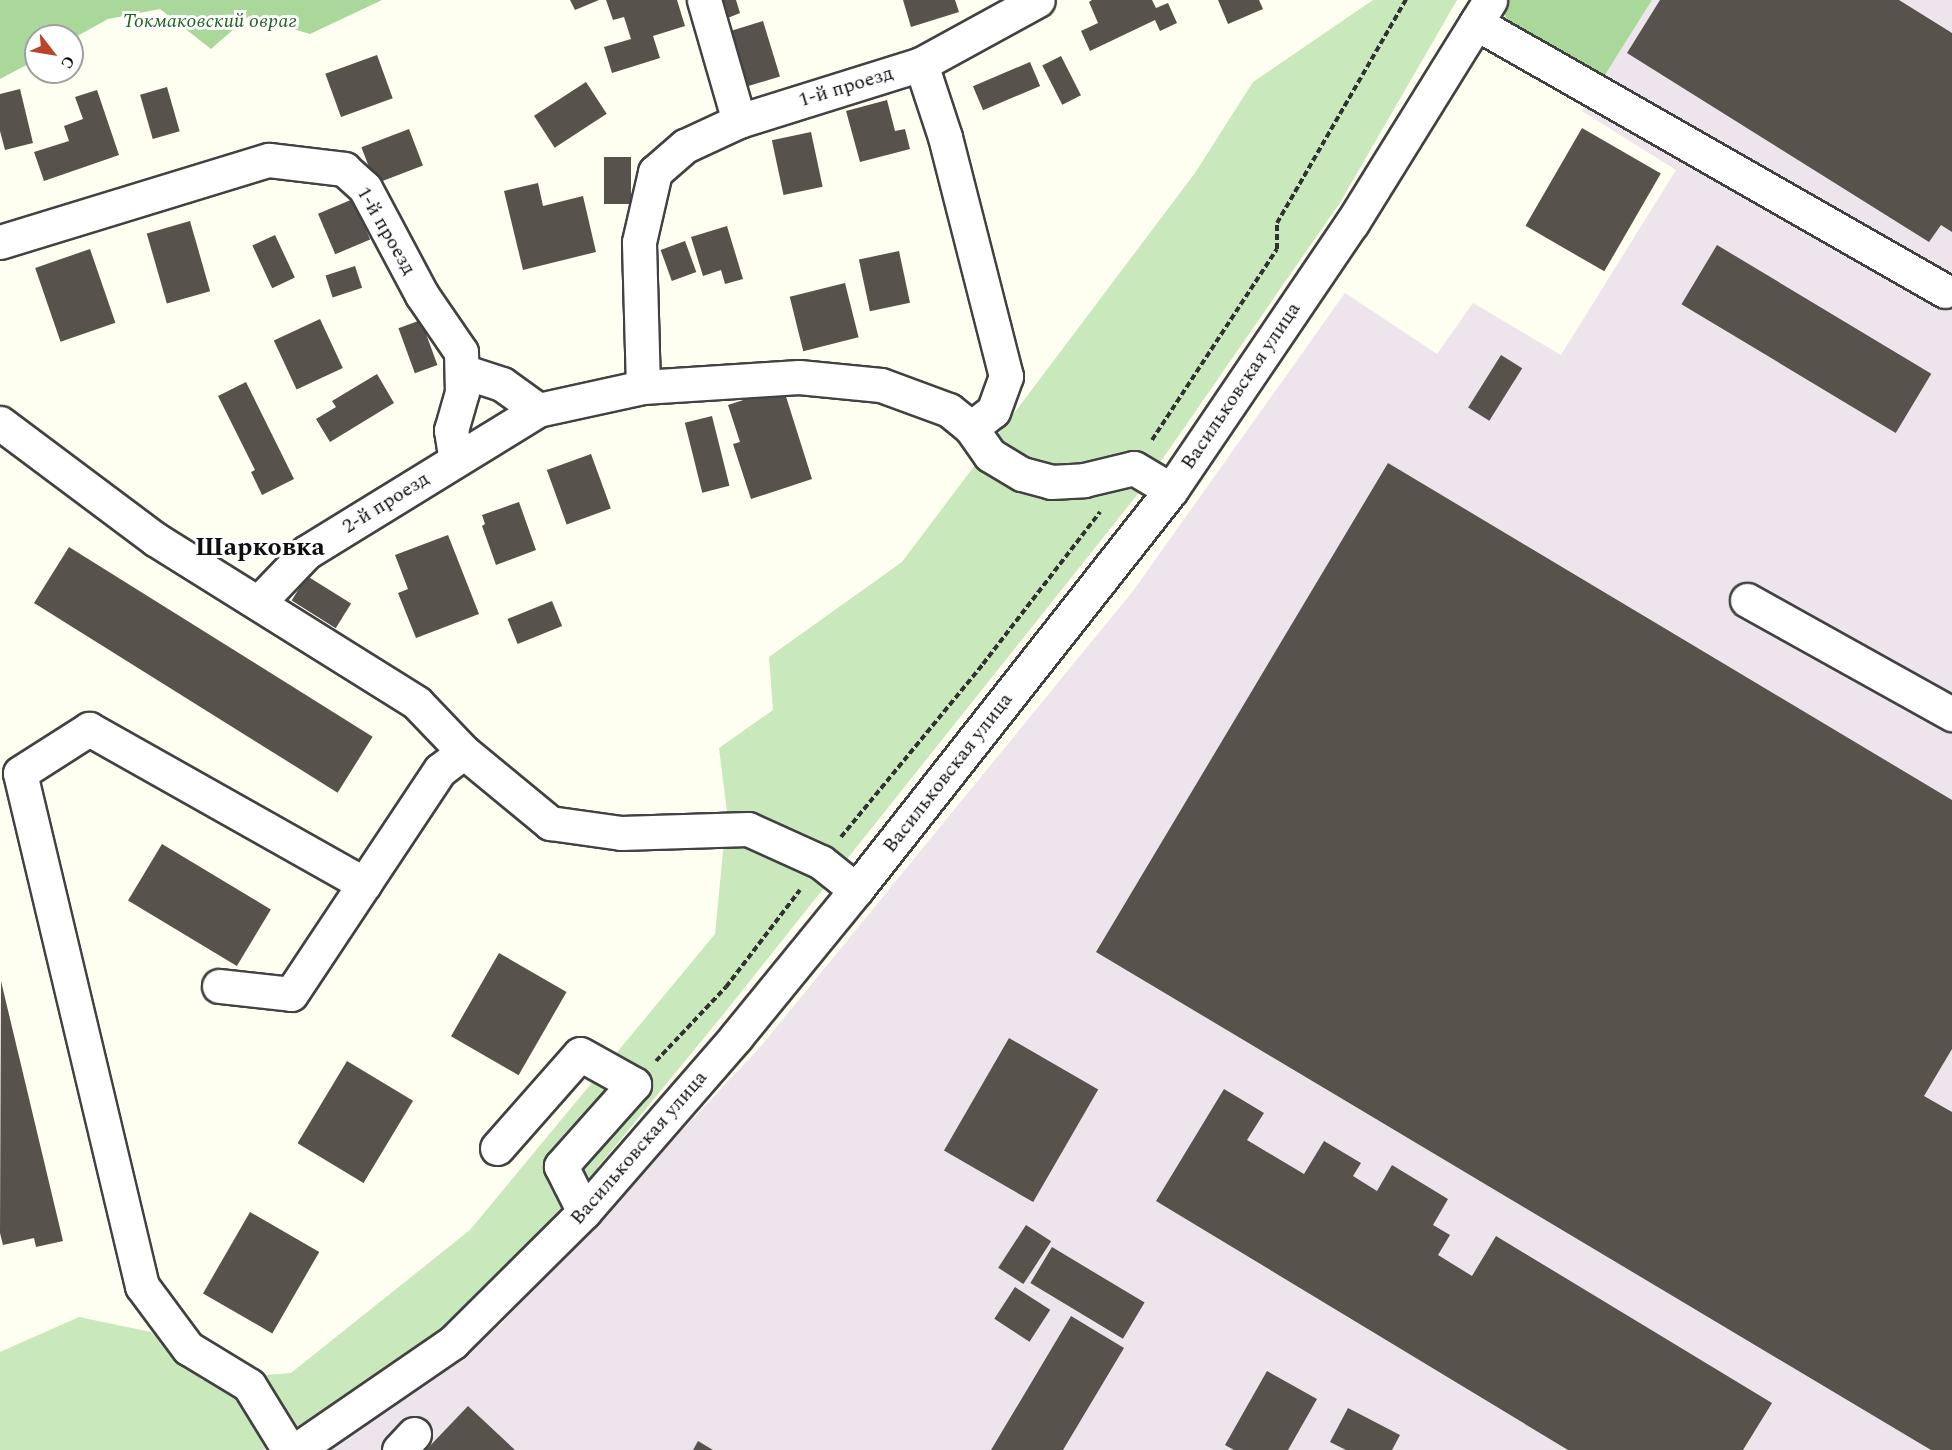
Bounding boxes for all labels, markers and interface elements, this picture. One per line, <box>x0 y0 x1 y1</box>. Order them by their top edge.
park label: Токмаковский овраг <box>123 9 297 33</box>
north arrow <box>24 24 84 84</box>
text: С <box>54 51 81 73</box>
street label: 1-й проезд <box>796 61 896 113</box>
street label: 1-й проезд <box>351 183 421 279</box>
street label: Васильковская улица <box>1176 298 1306 474</box>
street label: 2-й проезд <box>338 467 434 539</box>
district label: Шарковка <box>195 532 325 564</box>
street label: Васильковская улица <box>878 688 1018 858</box>
street label: Васильковская улица <box>565 1066 713 1230</box>

